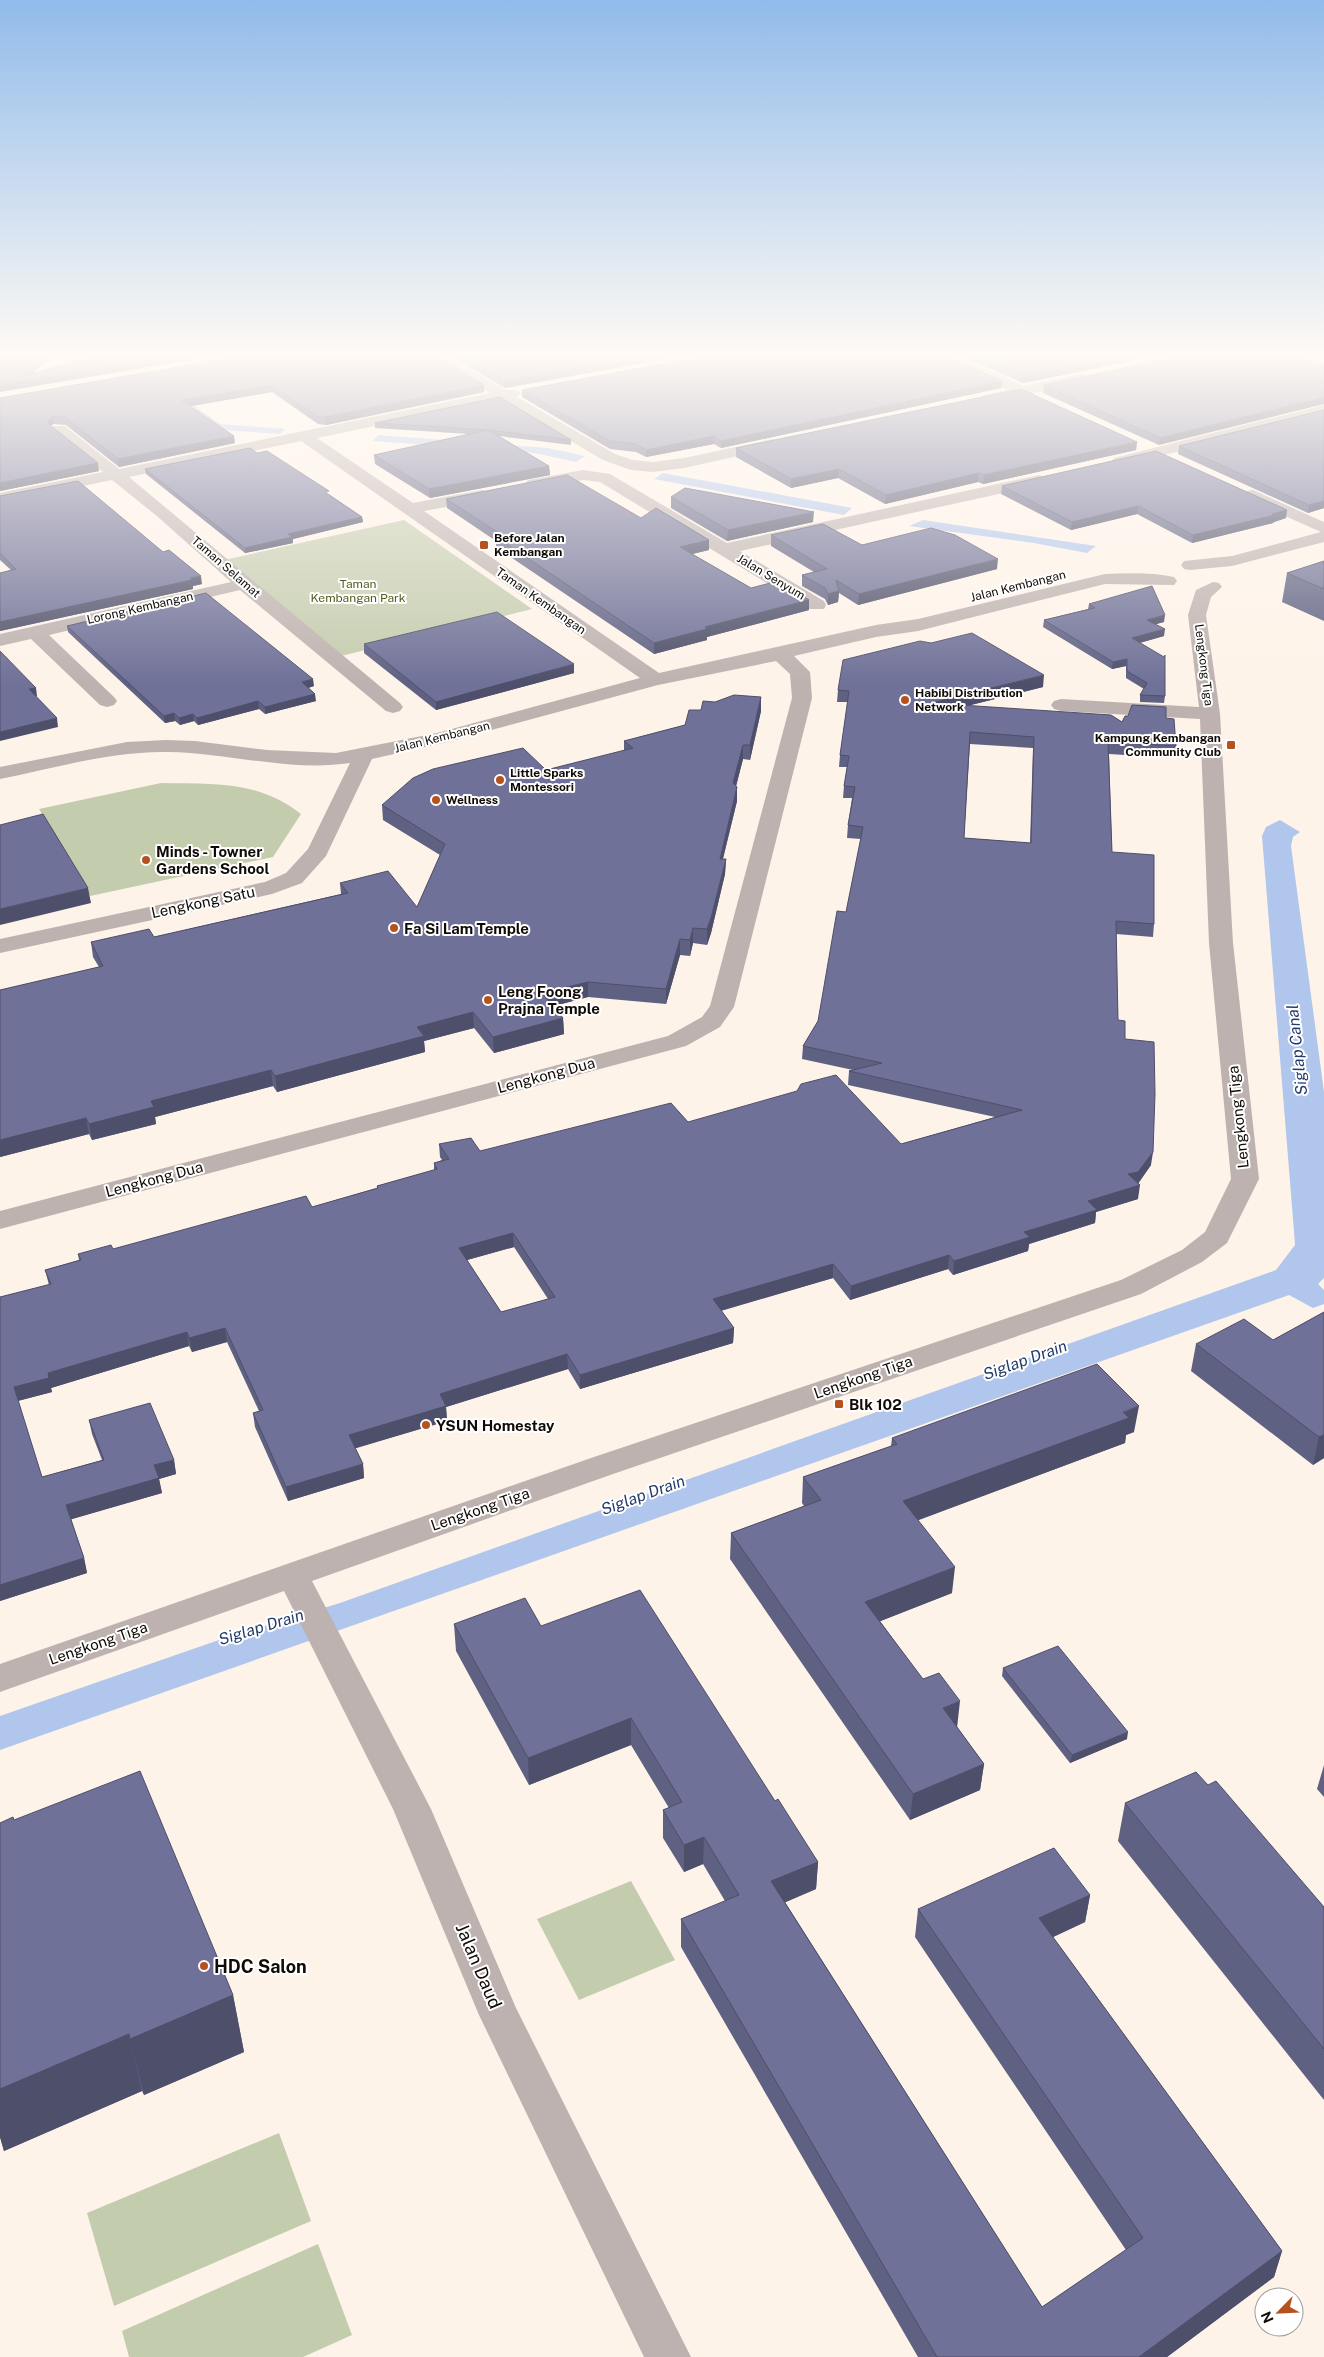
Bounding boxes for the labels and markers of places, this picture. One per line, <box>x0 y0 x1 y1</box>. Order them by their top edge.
place label: Before Jalan Kembangan <box>494 531 565 559</box>
marker: Before Jalan Kembangan <box>478 539 490 551</box>
place label: Habibi Distribution Network <box>915 686 1023 714</box>
marker: Habibi Distribution Network <box>899 694 911 706</box>
place label: Kampung Kembangan Community Club <box>1095 731 1221 759</box>
marker: Kampung Kembangan Community Club <box>1225 739 1237 751</box>
place label: Little Sparks Montessori <box>510 766 583 794</box>
marker: Little Sparks Montessori <box>494 774 506 786</box>
place label: Wellness <box>446 793 498 807</box>
marker: Wellness <box>430 794 442 806</box>
place label: Minds - Towner Gardens School <box>156 843 269 877</box>
marker: Minds - Towner Gardens School <box>140 854 152 866</box>
place label: Fa Si Lam Temple <box>404 920 529 937</box>
marker: Fa Si Lam Temple <box>388 922 400 934</box>
place label: Leng Foong Prajna Temple <box>498 983 600 1017</box>
marker: Leng Foong Prajna Temple <box>482 994 494 1006</box>
place label: Blk 102 <box>849 1396 902 1413</box>
marker: Blk 102 <box>833 1398 845 1410</box>
place label: YSUN Homestay <box>436 1417 555 1434</box>
marker: YSUN Homestay <box>420 1419 432 1431</box>
place label: HDC Salon <box>214 1956 307 1977</box>
marker: HDC Salon <box>198 1960 210 1972</box>

